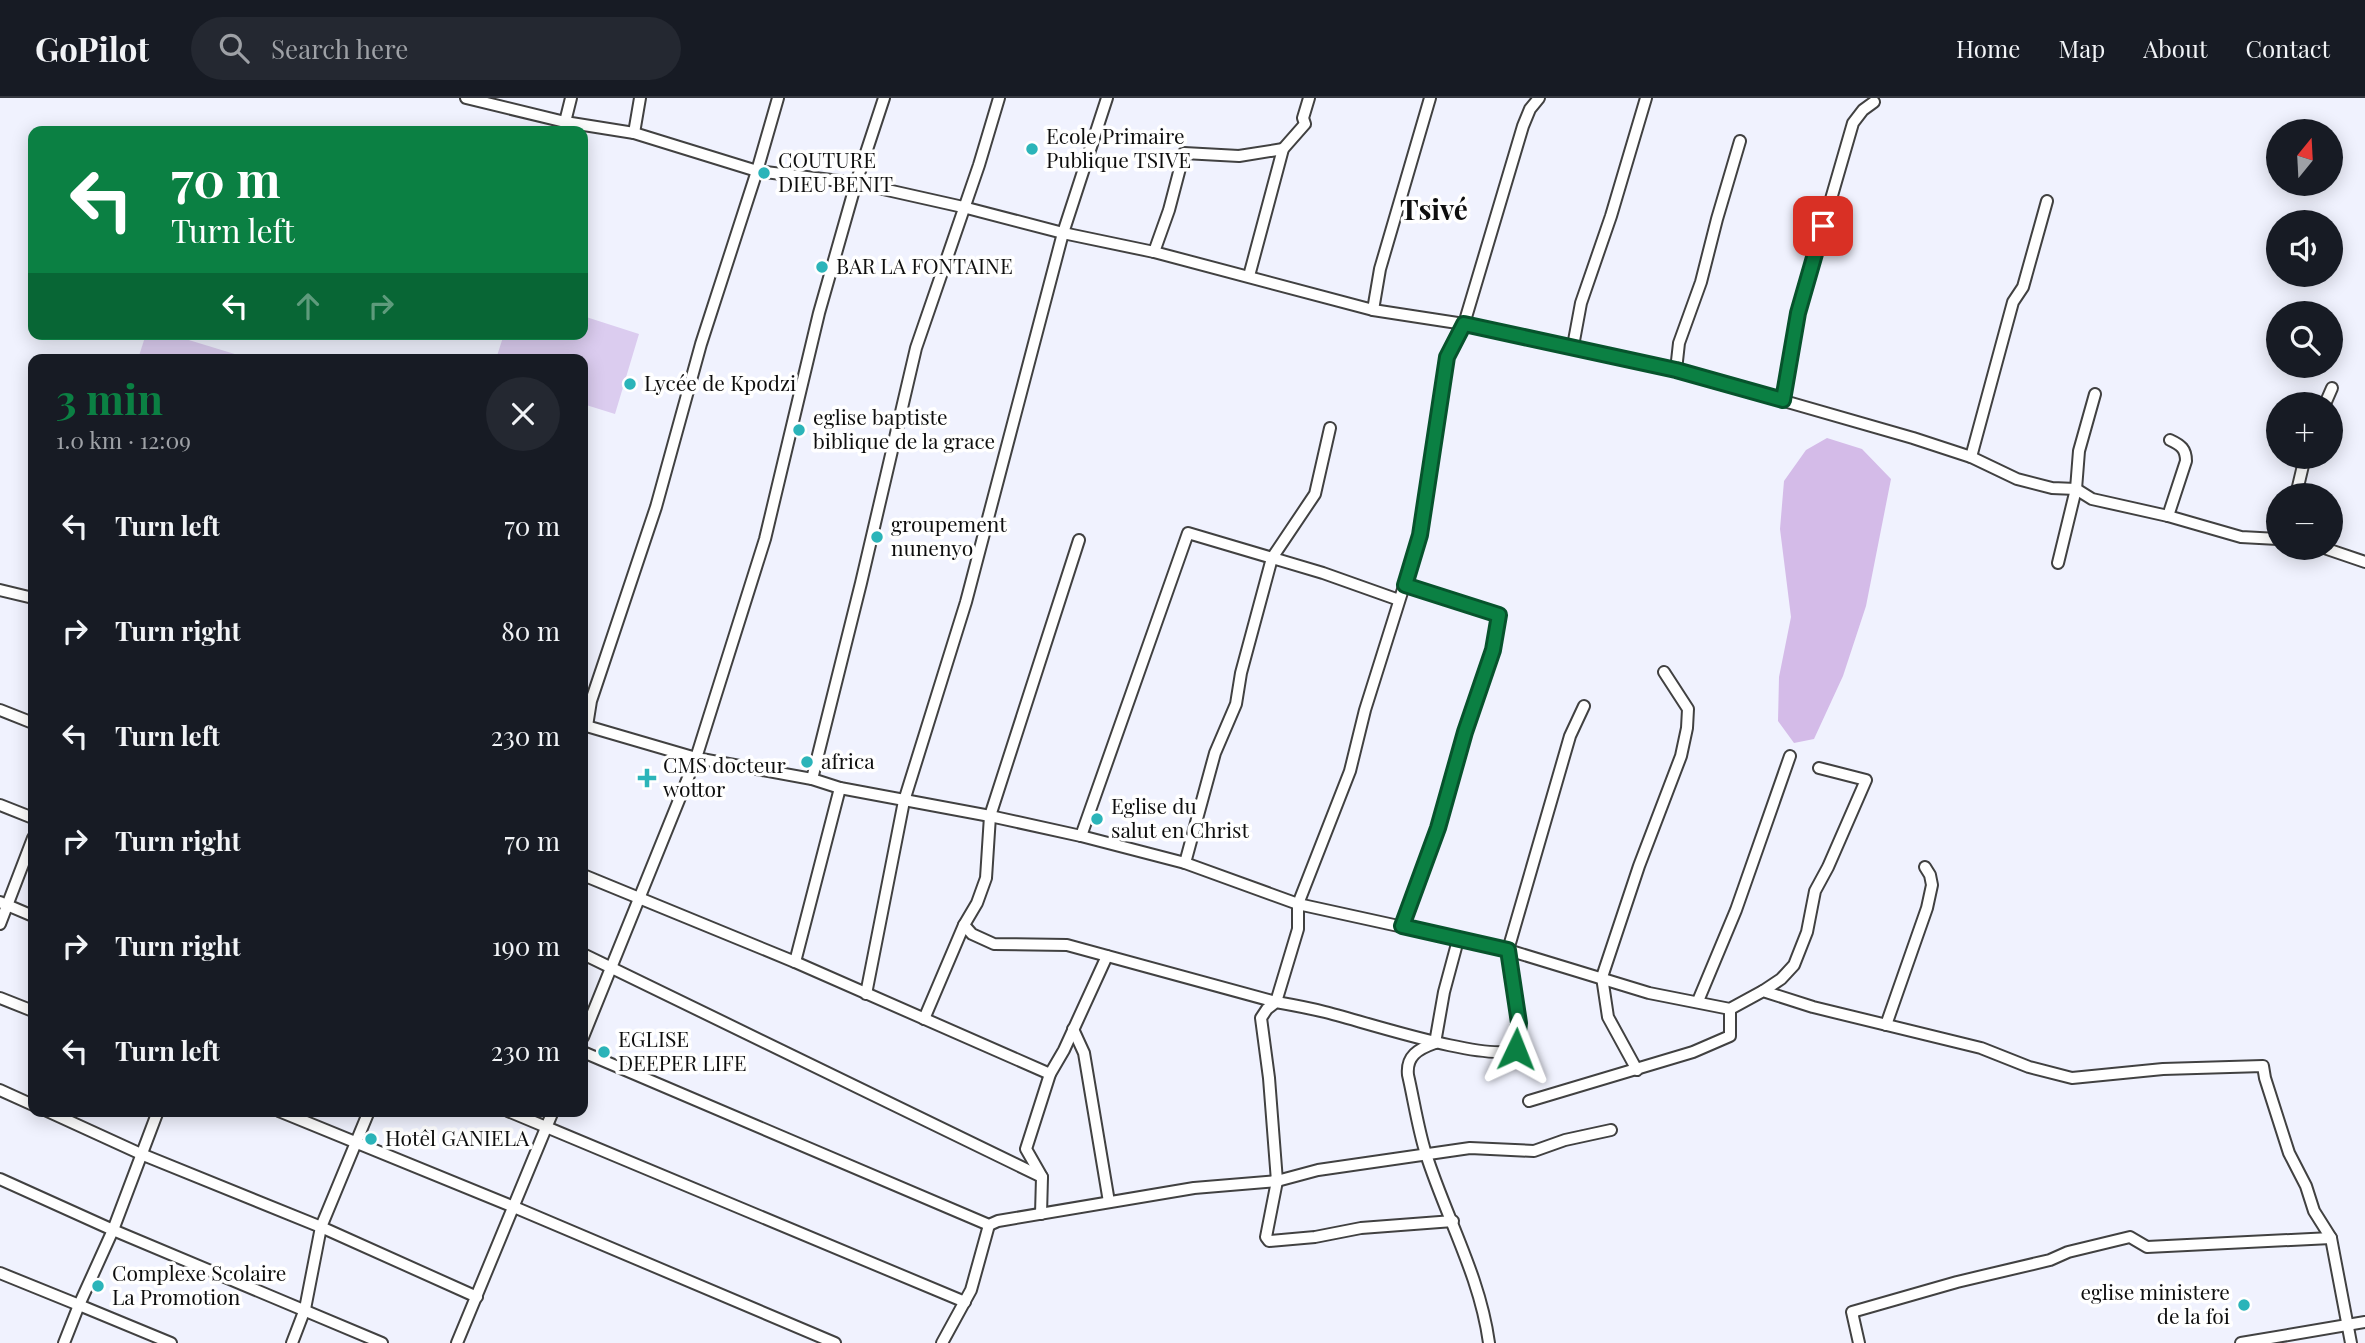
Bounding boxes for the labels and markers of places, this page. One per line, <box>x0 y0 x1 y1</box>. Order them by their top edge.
place label: Ecole Primaire Publique TSIVE <box>1046 121 1191 173</box>
marker: Ecole Primaire Publique TSIVE <box>1024 141 1040 157</box>
place label: COUTURE DIEU BENIT <box>778 145 893 197</box>
marker: COUTURE DIEU BENIT <box>756 165 772 181</box>
pin <box>1793 196 1853 256</box>
place label: BAR LA FONTAINE <box>836 251 1013 279</box>
marker: BAR LA FONTAINE <box>814 259 830 275</box>
place label: Lycée de Kpodzi <box>644 368 796 396</box>
marker: Lycée de Kpodzi <box>622 376 638 392</box>
place label: eglise baptiste biblique de la grace <box>813 402 995 454</box>
marker: eglise baptiste biblique de la grace <box>791 422 807 438</box>
place label: groupement nunenyo <box>891 509 1007 561</box>
marker: groupement nunenyo <box>869 529 885 545</box>
place label: africa <box>821 746 875 774</box>
place label: CMS docteur wottor <box>663 750 786 802</box>
marker: africa <box>799 754 815 770</box>
marker: CMS docteur wottor <box>637 768 657 788</box>
place label: Eglise du salut en Christ <box>1111 791 1249 843</box>
marker: Eglise du salut en Christ <box>1089 811 1105 827</box>
place label: EGLISE DEEPER LIFE <box>618 1024 746 1076</box>
marker: EGLISE DEEPER LIFE <box>596 1044 612 1060</box>
place label: Hotêl GANIELA <box>385 1123 530 1151</box>
marker: Hotêl GANIELA <box>363 1131 379 1147</box>
place label: Complexe Scolaire La Promotion <box>112 1258 286 1310</box>
place label: eglise ministere de la foi <box>2080 1277 2230 1329</box>
marker: Complexe Scolaire La Promotion <box>90 1278 106 1294</box>
marker: eglise ministere de la foi <box>2236 1297 2252 1313</box>

